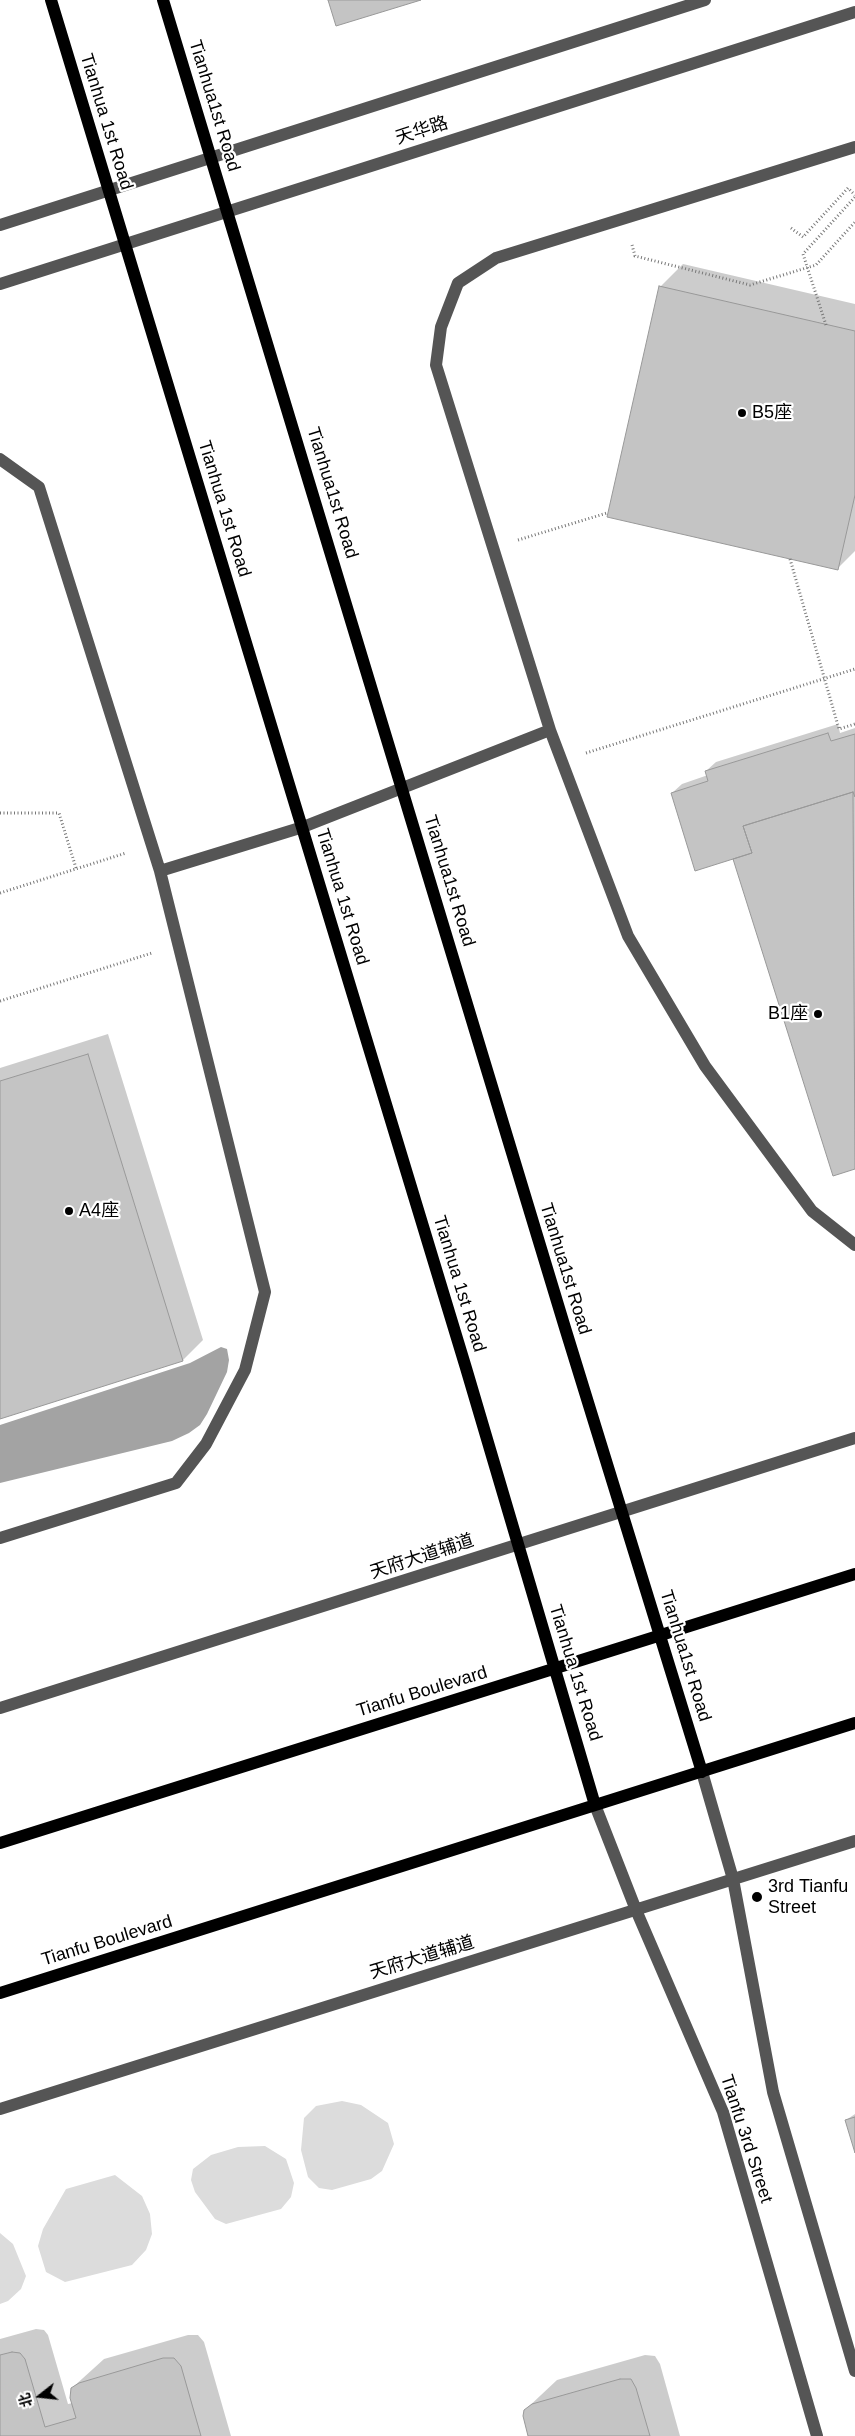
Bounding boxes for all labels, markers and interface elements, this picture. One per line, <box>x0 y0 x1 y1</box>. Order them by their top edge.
street label: Tianhua1st Road <box>184 38 244 174</box>
street label: Tianhua 1st Road <box>75 51 137 193</box>
street label: 天华路 <box>393 112 451 150</box>
place label: B5座 <box>752 402 792 424</box>
marker: B5座 <box>736 407 748 419</box>
street label: Tianhua1st Road <box>302 425 362 561</box>
street label: Tianhua 1st Road <box>193 438 255 580</box>
street label: Tianhua1st Road <box>419 813 479 949</box>
street label: Tianhua 1st Road <box>311 826 373 968</box>
place label: B1座 <box>768 1003 808 1025</box>
marker: B1座 <box>812 1008 824 1020</box>
place label: A4座 <box>79 1200 119 1222</box>
street label: Tianhua1st Road <box>535 1201 595 1337</box>
marker: A4座 <box>63 1205 75 1217</box>
street label: Tianhua 1st Road <box>428 1213 490 1355</box>
street label: 天府大道辅道 <box>367 1530 477 1584</box>
street label: Tianhua1st Road <box>655 1588 715 1724</box>
street label: Tianhua 1st Road <box>544 1602 606 1744</box>
street label: Tianfu Boulevard <box>354 1662 490 1722</box>
place label: 3rd Tianfu Street <box>768 1876 848 1918</box>
marker: 3rd Tianfu Street <box>750 1890 764 1904</box>
street label: Tianfu Boulevard <box>39 1911 175 1971</box>
street label: 天府大道辅道 <box>367 1932 477 1984</box>
street label: Tianfu 3rd Street <box>715 2072 777 2206</box>
north arrow <box>15 2371 65 2421</box>
text: 北 <box>16 2391 35 2409</box>

